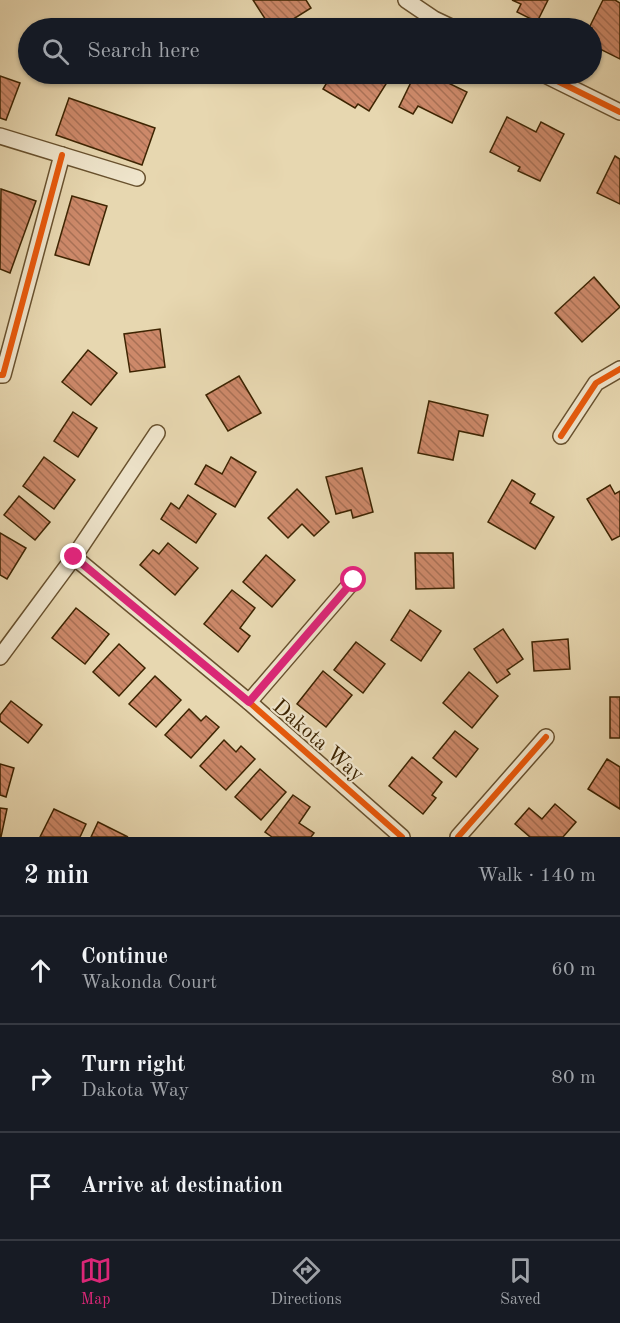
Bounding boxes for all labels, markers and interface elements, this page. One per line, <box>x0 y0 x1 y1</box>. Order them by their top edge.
search box <box>18 18 602 84</box>
icon: search <box>39 35 72 68</box>
text: Search here <box>87 40 200 62</box>
route end <box>60 543 86 569</box>
route start <box>340 566 366 592</box>
street label: Dakota Way <box>268 696 368 786</box>
text: 2 min <box>24 863 89 889</box>
text: Walk · 140 m <box>477 866 596 886</box>
text: Continue <box>81 946 168 968</box>
icon: ahead <box>24 954 57 987</box>
text: 60 m <box>551 960 596 980</box>
text: Wakonda Court <box>81 973 217 993</box>
text: Turn right <box>81 1054 185 1076</box>
icon: right <box>24 1062 57 1095</box>
text: 80 m <box>551 1068 596 1088</box>
text: Dakota Way <box>81 1081 189 1101</box>
icon: arrive <box>24 1170 57 1203</box>
text: Arrive at destination <box>81 1175 283 1197</box>
tab: Map <box>79 1254 112 1310</box>
tab: Directions <box>271 1254 342 1310</box>
tab: Saved <box>500 1254 541 1310</box>

